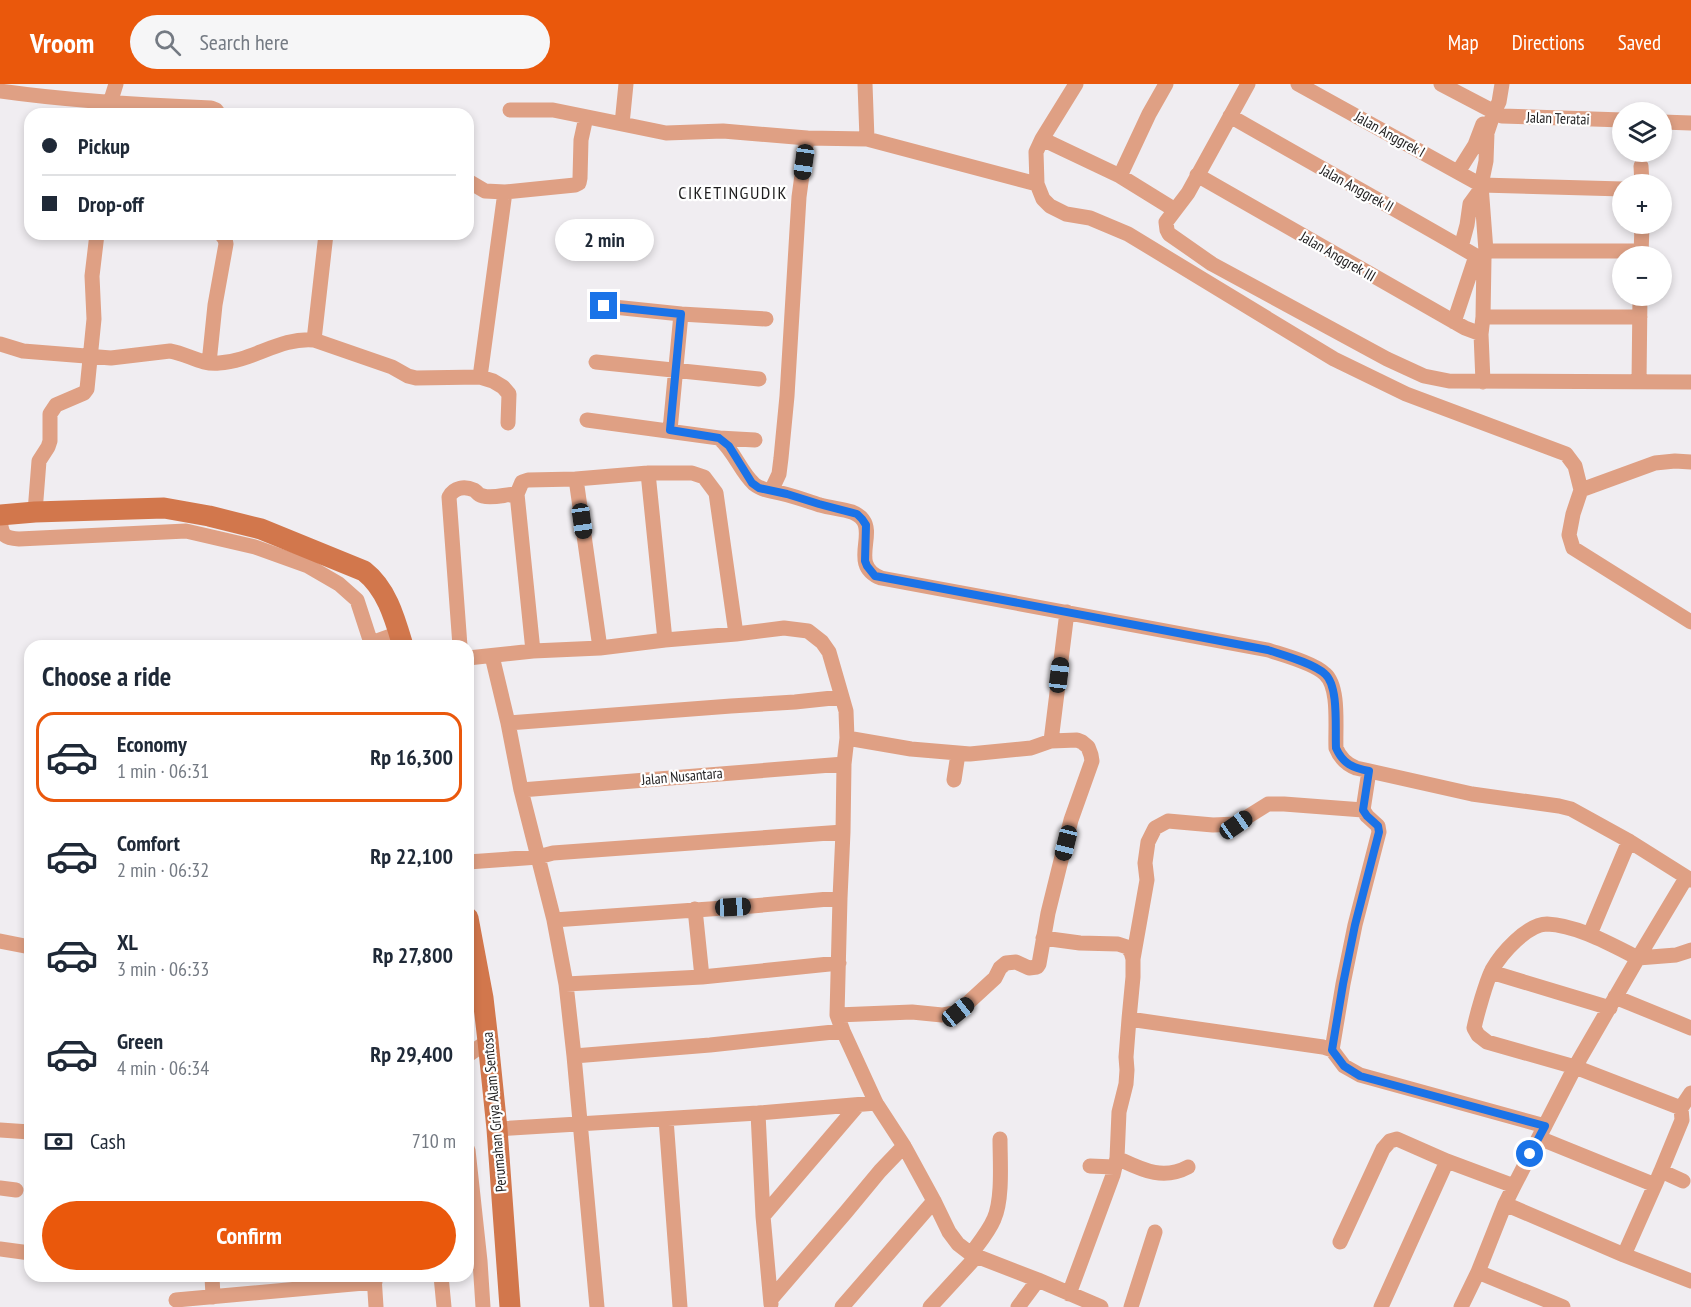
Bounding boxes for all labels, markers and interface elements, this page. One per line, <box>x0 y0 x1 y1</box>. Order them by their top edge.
search box <box>130 15 550 69</box>
text: Vroom <box>30 24 94 61</box>
icon: search <box>151 26 184 59</box>
text: Search here <box>199 28 289 56</box>
text: Map <box>1448 29 1479 56</box>
text: Directions <box>1512 29 1585 56</box>
text: Saved <box>1618 29 1661 56</box>
map controls <box>1612 102 1672 306</box>
button: layers <box>1612 102 1672 162</box>
street label: Jalan Anggrek I <box>1351 106 1429 161</box>
street label: Jalan Teratai <box>1525 107 1590 129</box>
text: Pickup <box>78 132 130 160</box>
car <box>793 143 815 181</box>
street label: Jalan Anggrek II <box>1316 160 1397 216</box>
button: + <box>1612 174 1672 234</box>
district label: CIKETINGUDIK <box>678 181 788 204</box>
text: Drop-off <box>78 190 144 218</box>
callout: 2 min <box>554 219 654 261</box>
street label: Jalan Anggrek III <box>1296 226 1379 285</box>
text: 2 min <box>584 227 625 253</box>
button: − <box>1612 246 1672 306</box>
route end <box>590 292 617 319</box>
car <box>571 502 593 540</box>
car <box>1048 656 1070 694</box>
text: Choose a ride <box>42 659 171 693</box>
icon: car <box>45 730 99 784</box>
text: Economy <box>117 730 187 758</box>
text: Rp 16,300 <box>370 743 453 771</box>
text: 1 min · 06:31 <box>117 758 209 784</box>
street label: Jalan Nusantara <box>640 763 723 789</box>
car <box>1216 807 1256 843</box>
car <box>1053 823 1079 863</box>
icon: car <box>45 829 99 883</box>
text: Comfort <box>117 829 180 857</box>
text: Rp 22,100 <box>370 842 453 870</box>
text: 2 min · 06:32 <box>117 857 209 883</box>
car <box>715 897 751 917</box>
icon: car <box>45 928 99 982</box>
text: XL <box>117 928 138 956</box>
text: Rp 27,800 <box>372 941 453 969</box>
text: 3 min · 06:33 <box>117 956 209 982</box>
car <box>938 994 978 1030</box>
icon: car <box>45 1027 99 1081</box>
text: Green <box>117 1027 163 1055</box>
street label: Perumahan Griya Alam Sentosa <box>478 1031 510 1193</box>
text: Rp 29,400 <box>370 1040 453 1068</box>
text: 4 min · 06:34 <box>117 1055 209 1081</box>
icon: cash <box>42 1125 75 1158</box>
text: Cash <box>90 1127 126 1155</box>
text: 710 m <box>412 1128 456 1154</box>
route start <box>1516 1140 1543 1167</box>
button: Confirm <box>42 1201 456 1270</box>

